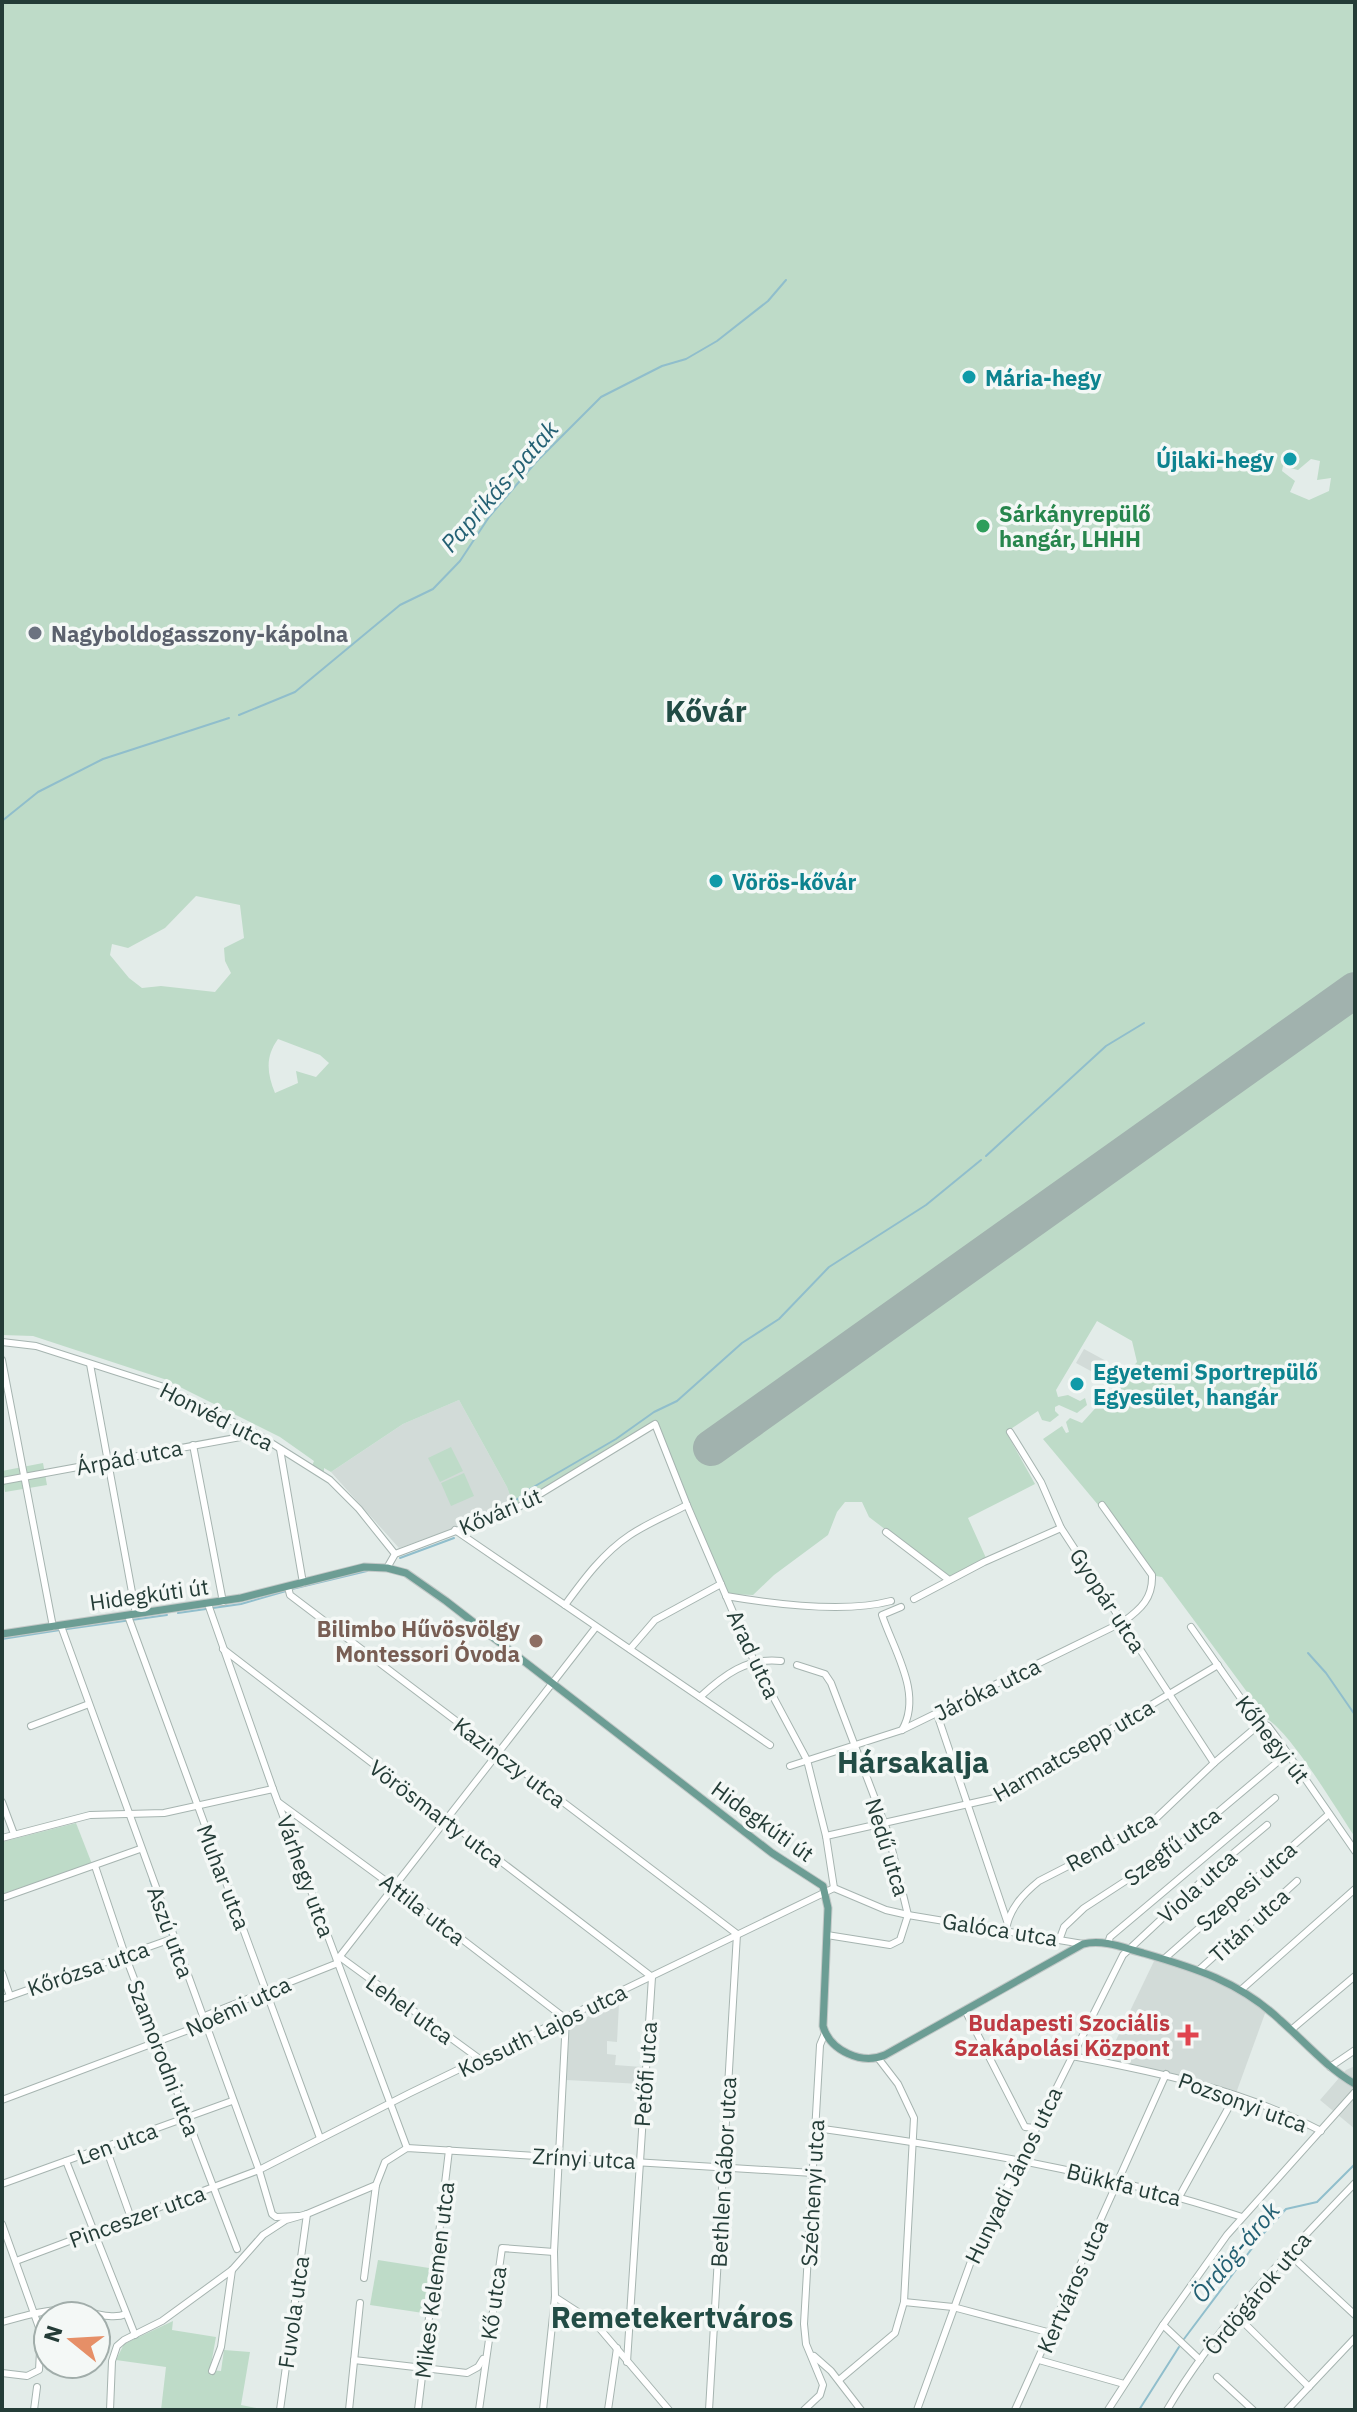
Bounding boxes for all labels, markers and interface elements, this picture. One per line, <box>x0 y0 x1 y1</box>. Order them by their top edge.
place label: Mária-hegy <box>985 363 1102 392</box>
marker: Mária-hegy <box>960 368 978 386</box>
water label: Paprikás-patak <box>433 413 565 559</box>
place label: Újlaki-hegy <box>1156 445 1274 474</box>
marker: Újlaki-hegy <box>1281 450 1299 468</box>
place label: Sárkányrepülő hangár, LHHH <box>999 499 1151 553</box>
marker: Sárkányrepülő hangár, LHHH <box>974 517 992 535</box>
place label: Nagyboldogasszony-kápolna <box>51 619 348 648</box>
marker: Nagyboldogasszony-kápolna <box>26 624 44 642</box>
district label: Kővár <box>665 691 747 730</box>
place label: Vörös-kővár <box>732 867 857 896</box>
marker: Vörös-kővár <box>707 872 725 890</box>
place label: Egyetemi Sportrepülő Egyesület, hangár <box>1093 1357 1318 1411</box>
street label: Honvéd utca <box>155 1375 279 1457</box>
marker: Egyetemi Sportrepülő Egyesület, hangár <box>1068 1375 1086 1393</box>
street label: Árpád utca <box>73 1432 185 1481</box>
street label: Kővári út <box>454 1481 546 1541</box>
street label: Gyopár utca <box>1063 1542 1153 1658</box>
street label: Hidegkúti út <box>88 1571 210 1617</box>
street label: Arad utca <box>721 1605 787 1703</box>
place label: Bilimbo Hűvösvölgy Montessori Óvoda <box>317 1614 520 1668</box>
marker: Bilimbo Hűvösvölgy Montessori Óvoda <box>527 1632 545 1650</box>
street label: Járóka utca <box>929 1651 1045 1727</box>
street label: Kőhegyi út <box>1230 1689 1316 1789</box>
street label: Harmatcsepp utca <box>987 1692 1159 1808</box>
street label: Kazinczy utca <box>448 1710 572 1814</box>
district label: Hársakalja <box>837 1742 989 1781</box>
street label: Vörösmarty utca <box>364 1753 511 1873</box>
street label: Hidegkúti út <box>706 1774 820 1868</box>
street label: Nedű utca <box>859 1794 917 1900</box>
street label: Szegfű utca <box>1118 1800 1227 1892</box>
street label: Rend utca <box>1061 1804 1162 1878</box>
street label: Várhegy utca <box>270 1811 342 1941</box>
street label: Muhar utca <box>191 1820 257 1934</box>
street label: Szepesi utca <box>1190 1834 1303 1938</box>
street label: Viola utca <box>1151 1843 1243 1929</box>
street label: Attila utca <box>374 1867 472 1952</box>
street label: Titán utca <box>1203 1881 1295 1969</box>
street label: Aszú utca <box>141 1882 201 1982</box>
street label: Galóca utca <box>940 1906 1060 1952</box>
street label: Kőrózsa utca <box>23 1934 153 2002</box>
street label: Lehel utca <box>360 1967 460 2051</box>
street label: Noémi utca <box>181 1969 295 2043</box>
street label: Szamorodni utca <box>121 1976 207 2141</box>
street label: Kossuth Lajos utca <box>453 1976 631 2083</box>
place label: Budapesti Szociális Szakápolási Központ <box>954 2008 1170 2062</box>
street label: Petőfi utca <box>627 2020 663 2128</box>
marker: Budapesti Szociális Szakápolási Központ <box>1177 2024 1199 2046</box>
street label: Pozsonyi utca <box>1174 2065 1312 2139</box>
street label: Bethlen Gábor utca <box>704 2076 742 2268</box>
street label: Hunyadi János utca <box>958 2082 1068 2268</box>
street label: Len utca <box>73 2115 161 2171</box>
street label: Széchenyi utca <box>794 2118 830 2267</box>
street label: Zrínyi utca <box>532 2141 637 2175</box>
street label: Bükkfa utca <box>1064 2156 1185 2212</box>
street label: Pinceszer utca <box>65 2178 209 2254</box>
street label: Mikes Kelemen utca <box>408 2180 460 2380</box>
water label: Ördög-árok <box>1184 2195 1287 2309</box>
street label: Kertváros utca <box>1030 2215 1114 2357</box>
street label: Ördögárok utca <box>1197 2225 1317 2361</box>
street label: Fuvola utca <box>271 2254 315 2370</box>
street label: Kő utca <box>474 2264 513 2342</box>
district label: Remetekertváros <box>551 2297 793 2336</box>
north arrow <box>32 2300 112 2380</box>
text: N <box>36 2322 69 2346</box>

